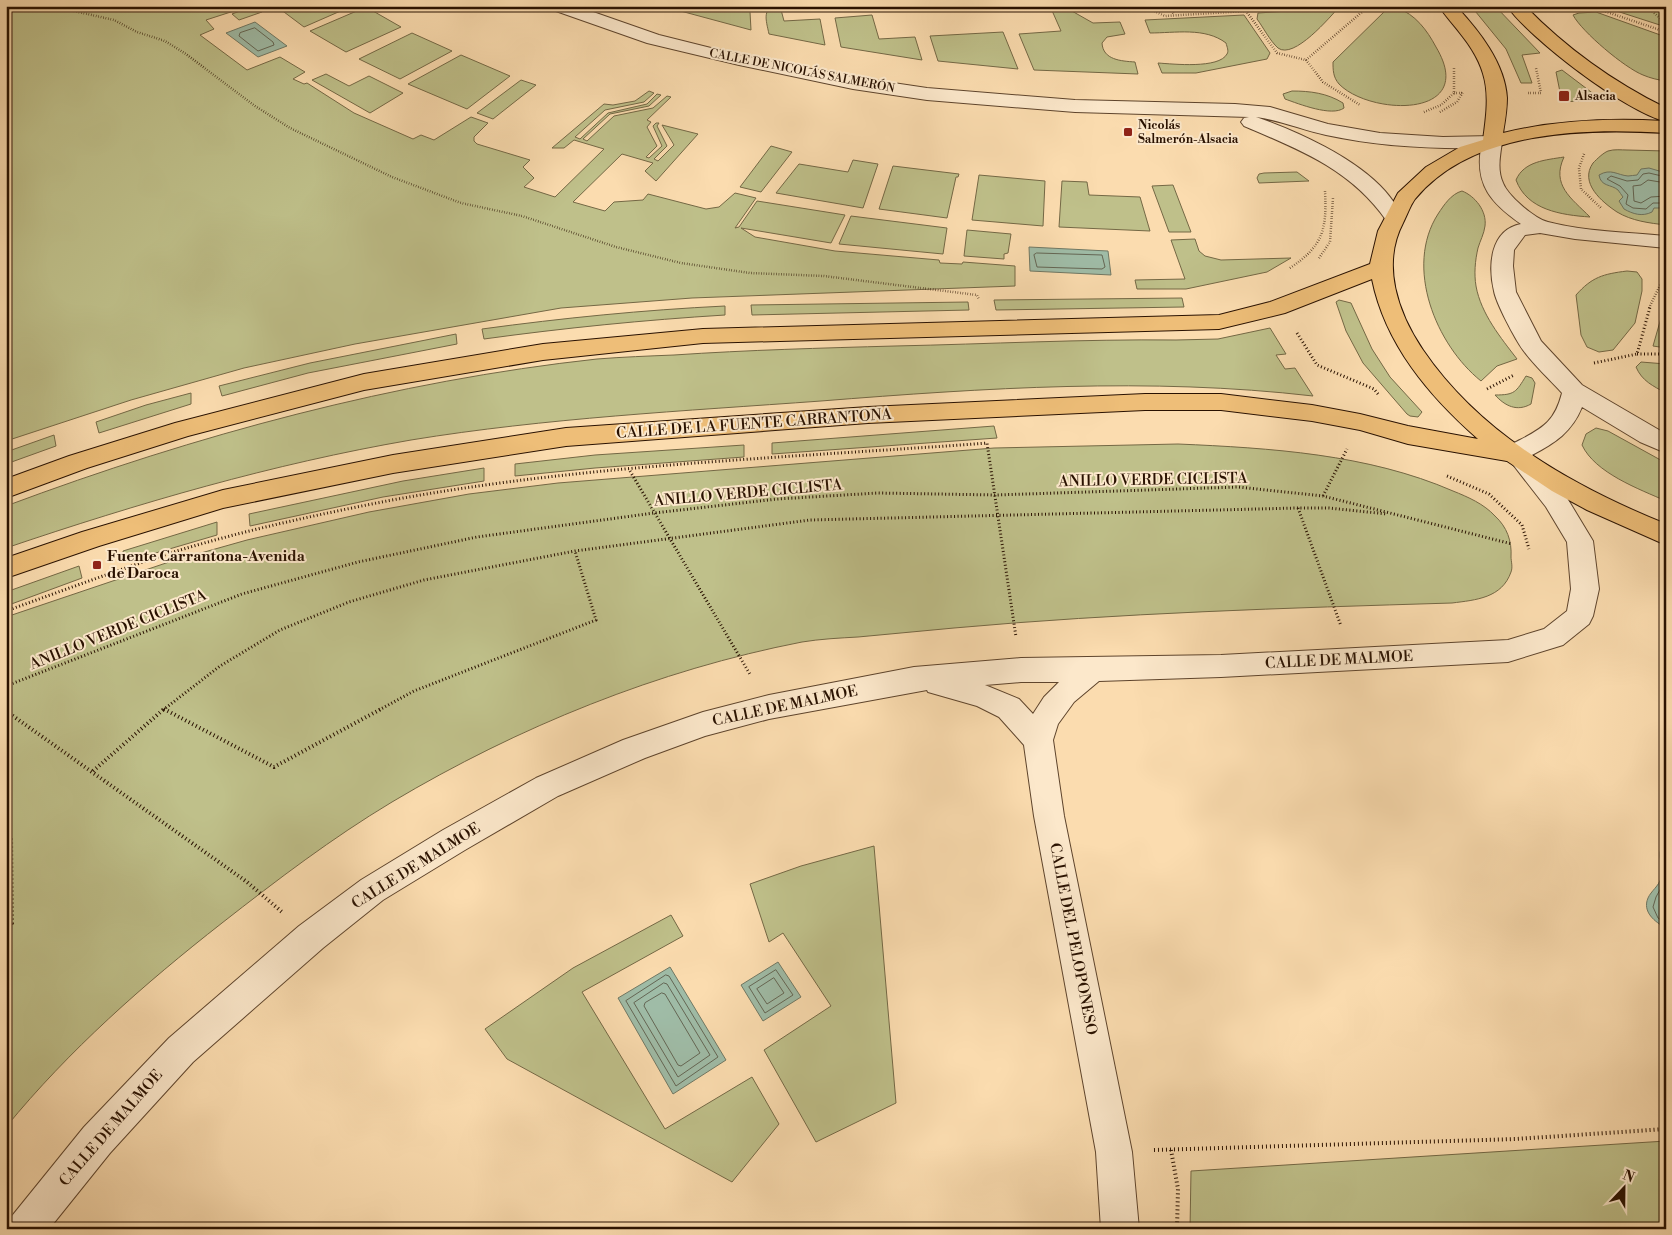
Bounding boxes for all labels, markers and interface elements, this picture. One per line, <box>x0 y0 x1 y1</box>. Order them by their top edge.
street label: CALLE DE NICOLÁS SALMERÓN <box>708 44 896 96</box>
marker: Alsacia <box>1557 89 1571 103</box>
place label: Alsacia <box>1574 89 1616 104</box>
place label: Nicolás Salmerón-Alsacia <box>1138 118 1239 147</box>
marker: Nicolás Salmerón-Alsacia <box>1122 126 1134 138</box>
street label: CALLE DE LA FUENTE CARRANTONA <box>616 405 893 443</box>
street label: ANILLO VERDE CICLISTA <box>1057 469 1248 491</box>
street label: ANILLO VERDE CICLISTA <box>652 475 844 511</box>
place label: Fuente Carrantona-Avenida de Daroca <box>107 547 306 583</box>
marker: Fuente Carrantona-Avenida de Daroca <box>91 559 103 571</box>
street label: ANILLO VERDE CICLISTA <box>26 586 210 675</box>
street label: CALLE DE MALMOE <box>1264 647 1414 673</box>
street label: CALLE DE MALMOE <box>711 681 859 731</box>
street label: CALLE DE MALMOE <box>348 819 484 913</box>
street label: CALLE DEL PELOPONESO <box>1045 841 1101 1037</box>
street label: CALLE DE MALMOE <box>55 1066 167 1190</box>
north arrow <box>1600 1162 1650 1212</box>
text: N <box>1620 1166 1637 1187</box>

